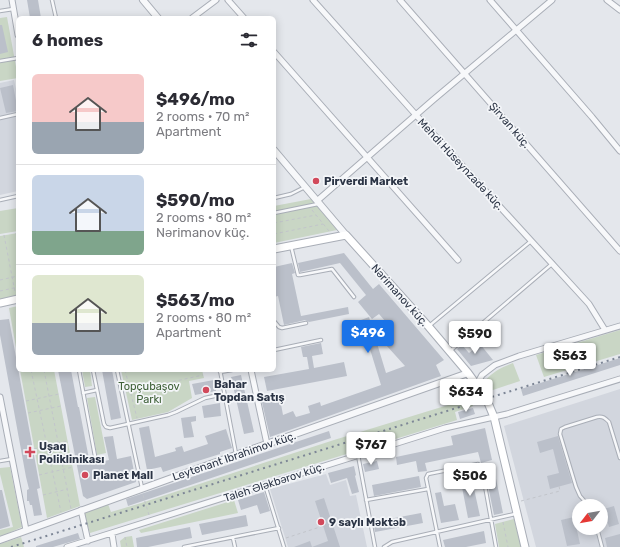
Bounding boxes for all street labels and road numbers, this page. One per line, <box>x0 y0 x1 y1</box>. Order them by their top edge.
street label: Şirvan küç. <box>486 100 533 151</box>
street label: Mehdi Hüseynzadə küç. <box>415 116 507 213</box>
street label: Nərimanov küç. <box>368 262 431 329</box>
street label: Leytenant Ibrahimov küç. <box>171 429 298 484</box>
street label: Taleh Ələkbərov küç. <box>222 460 326 505</box>

